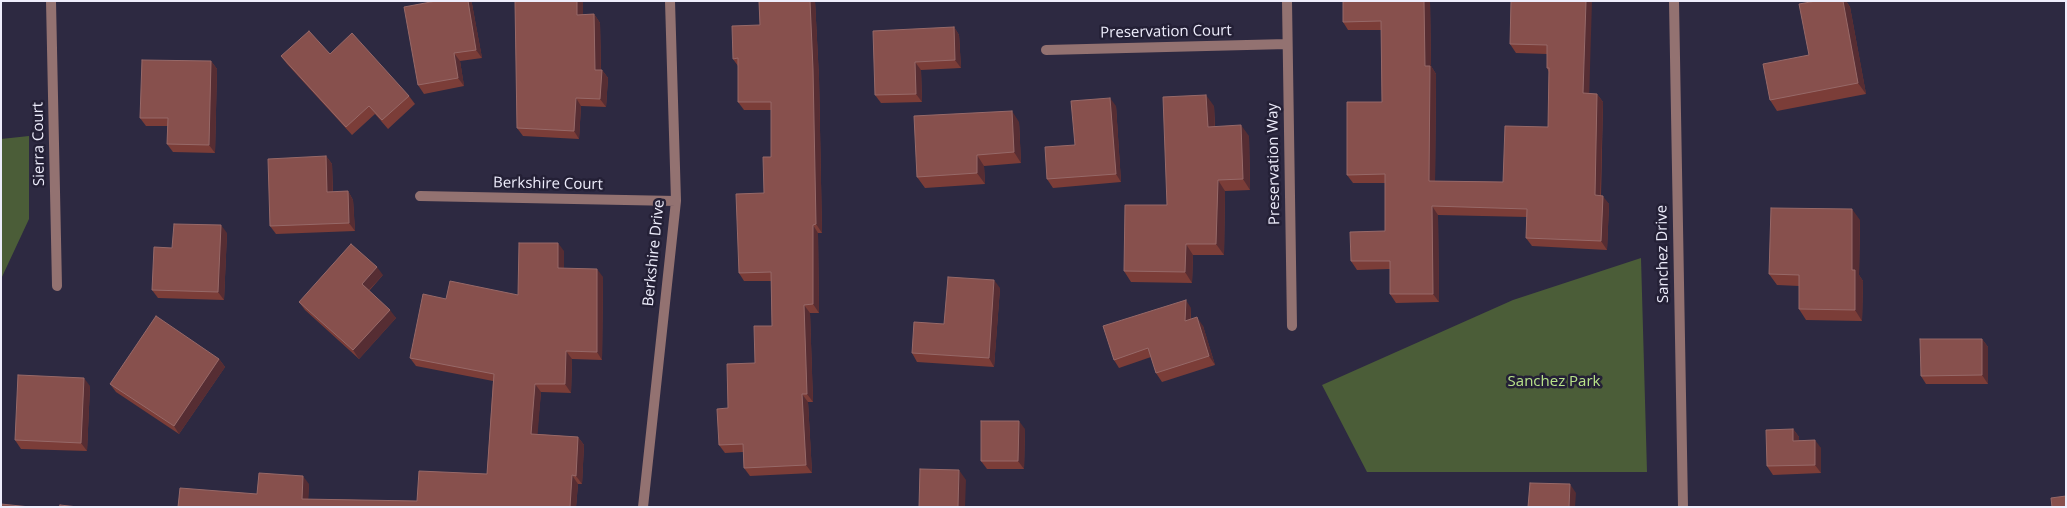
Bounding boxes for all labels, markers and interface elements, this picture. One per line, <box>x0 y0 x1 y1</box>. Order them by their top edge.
street label: Preservation Court <box>1100 22 1232 42</box>
street label: Sierra Court <box>29 102 49 186</box>
street label: Preservation Way <box>1264 103 1284 225</box>
street label: Berkshire Court <box>493 174 603 194</box>
street label: Berkshire Drive <box>639 199 669 307</box>
street label: Sanchez Drive <box>1653 205 1673 303</box>
park label: Sanchez Park <box>1508 373 1600 391</box>

